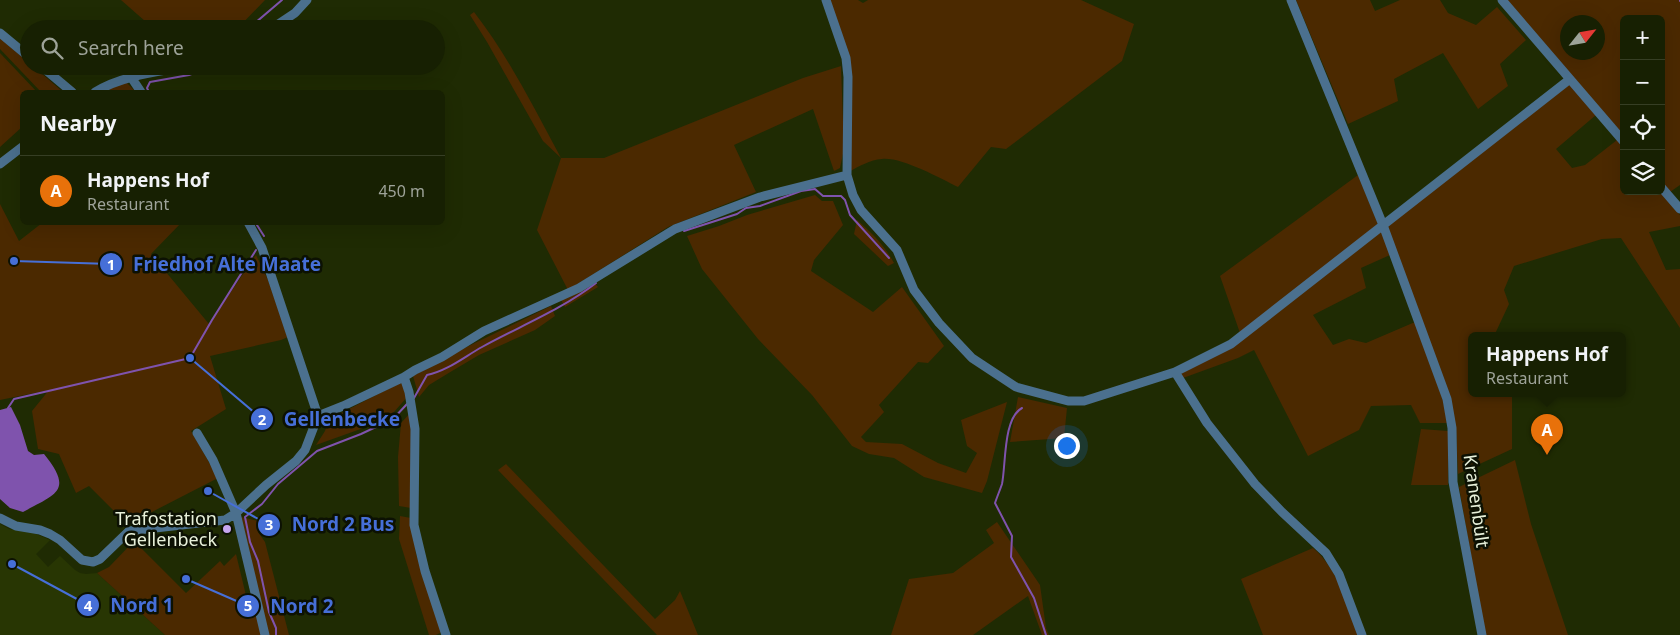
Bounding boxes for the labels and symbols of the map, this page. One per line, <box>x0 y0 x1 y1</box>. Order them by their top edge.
north arrow <box>1560 15 1605 60</box>
callout: Friedhof Alte Maate <box>98 247 331 281</box>
text: Friedhof Alte Maate <box>133 251 321 277</box>
text: 1 <box>107 254 115 274</box>
callout: Gellenbecke <box>249 402 410 436</box>
text: Gellenbecke <box>284 406 400 432</box>
text: 2 <box>258 409 267 429</box>
pin: A <box>1531 414 1563 455</box>
your location <box>1054 433 1080 459</box>
street label: Kranenbült <box>1459 453 1495 550</box>
place label: Trafostation Gellenbeck <box>115 506 217 551</box>
callout: Nord 2 Bus <box>256 508 404 542</box>
text: Nord 2 Bus <box>292 511 394 537</box>
text: 3 <box>265 514 273 534</box>
marker: Trafostation Gellenbeck <box>221 523 233 535</box>
callout: Nord 1 <box>75 588 184 622</box>
callout: Nord 2 <box>236 589 344 623</box>
text: Nord 1 <box>110 592 174 618</box>
text: Nord 2 <box>270 593 334 619</box>
text: 4 <box>84 595 93 615</box>
text: 5 <box>244 595 252 615</box>

